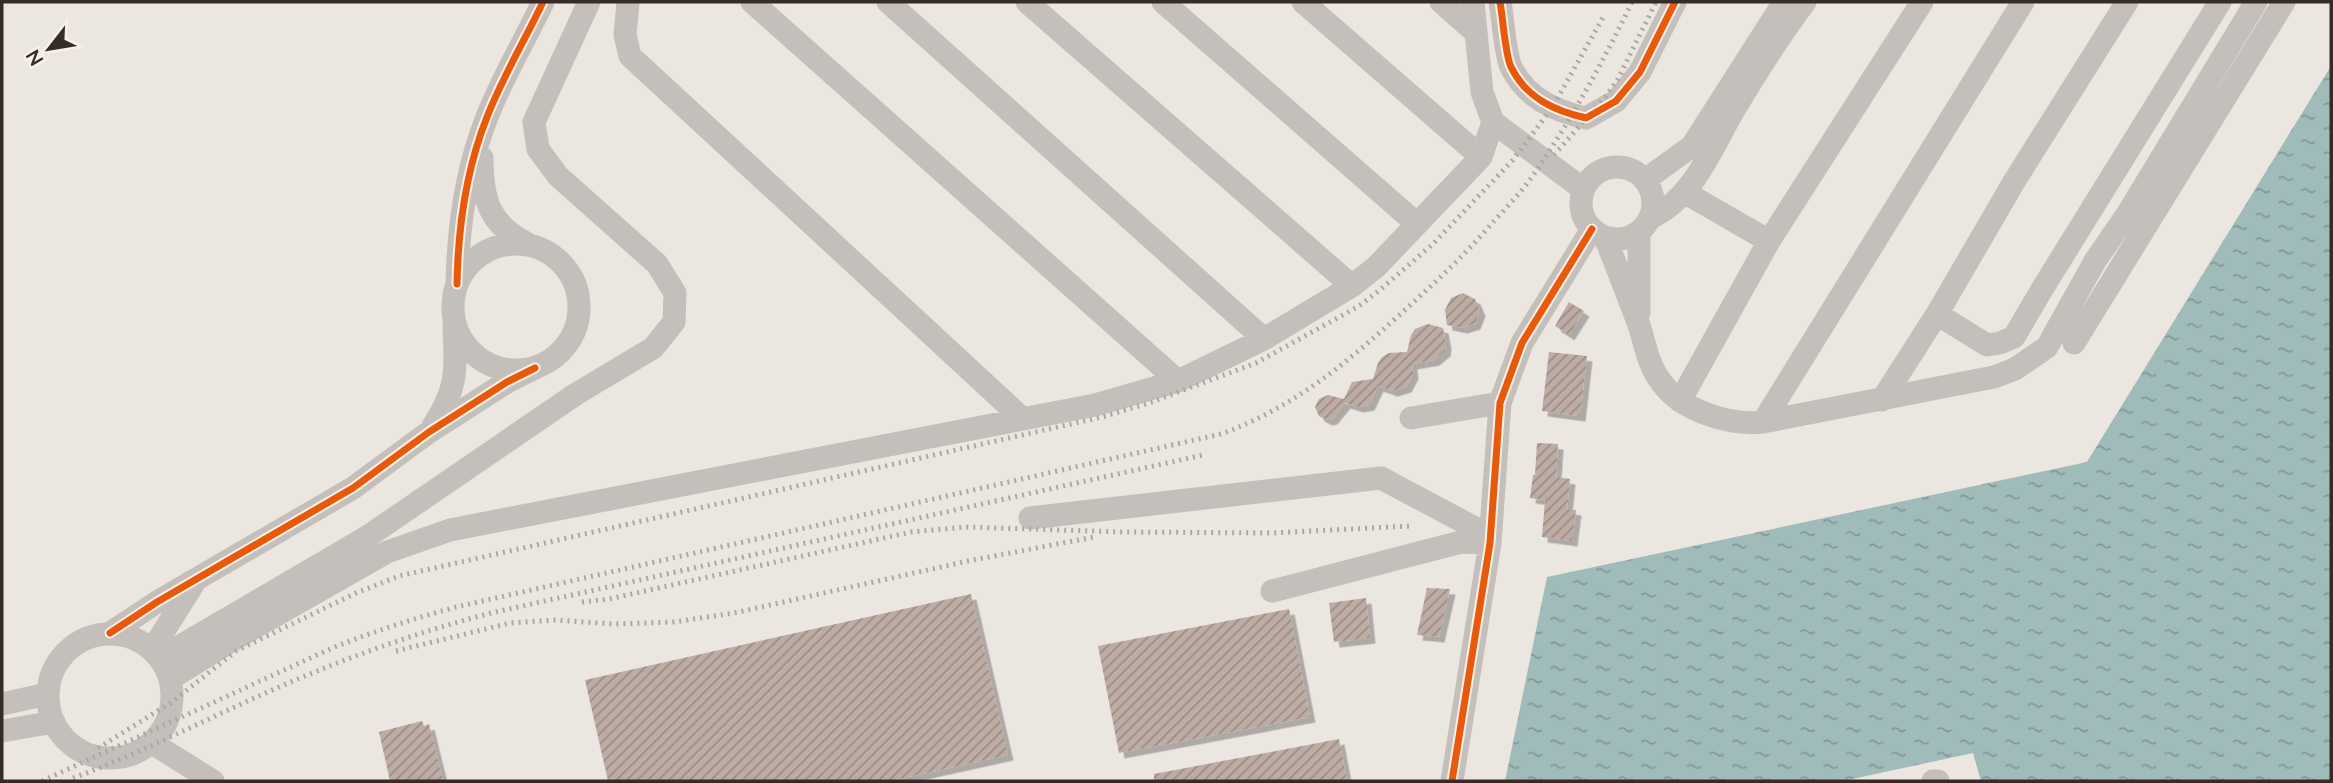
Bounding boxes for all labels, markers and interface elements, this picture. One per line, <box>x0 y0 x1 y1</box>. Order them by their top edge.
north arrow <box>14 14 84 84</box>
text: N <box>20 46 48 70</box>

